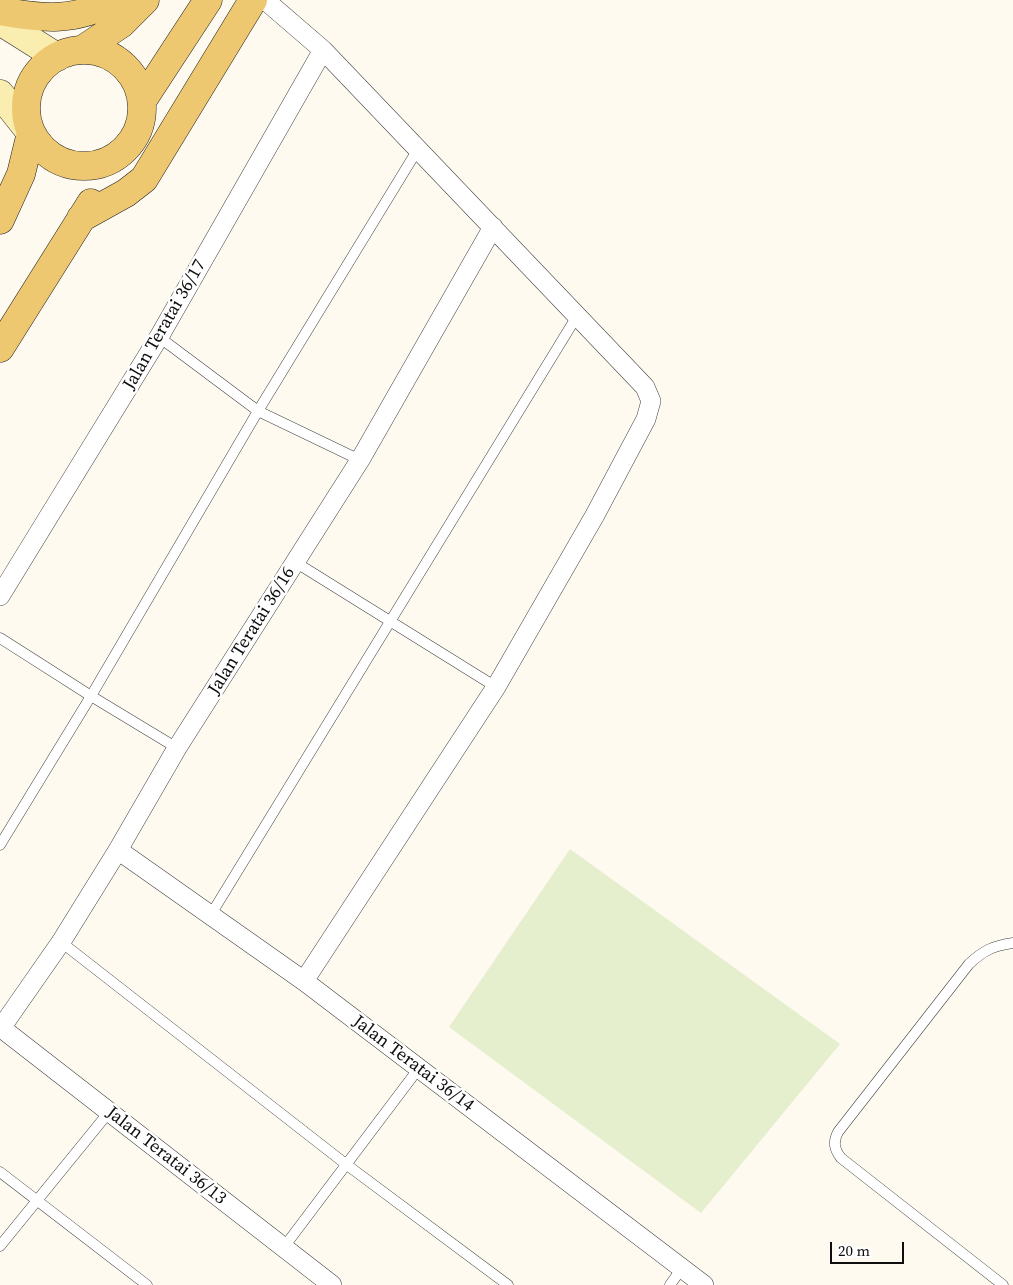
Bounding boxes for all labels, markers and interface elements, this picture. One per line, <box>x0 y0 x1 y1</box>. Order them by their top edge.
street label: Jalan Teratai 36/17 <box>119 256 211 394</box>
street label: Jalan Teratai 36/16 <box>204 563 300 699</box>
street label: Jalan Teratai 36/14 <box>348 1011 478 1117</box>
street label: Jalan Teratai 36/13 <box>102 1102 230 1210</box>
scale bar <box>833 1232 907 1264</box>
text: 20 m <box>838 1240 870 1261</box>

